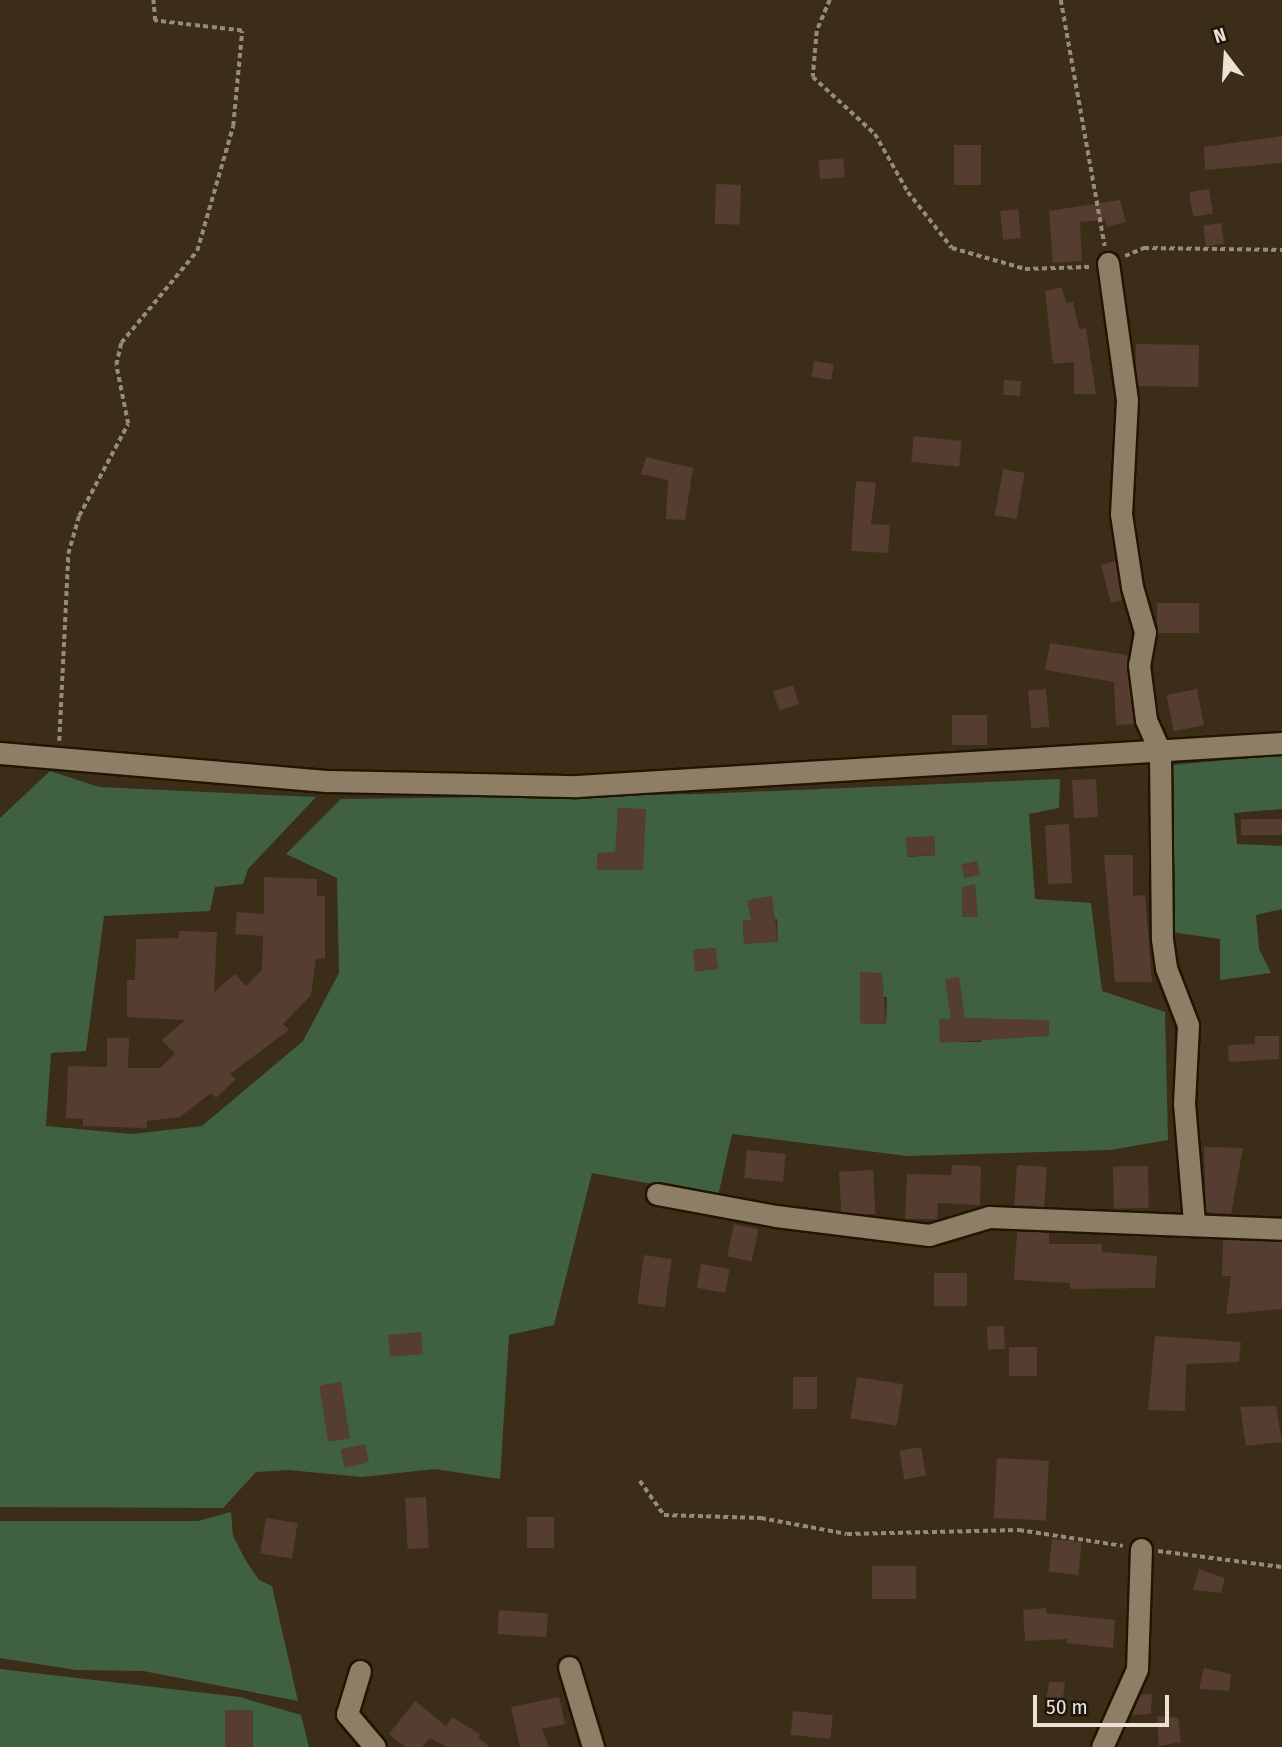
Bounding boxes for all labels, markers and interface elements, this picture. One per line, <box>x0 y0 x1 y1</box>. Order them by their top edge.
north arrow <box>1191 21 1261 91</box>
text: N <box>1211 23 1229 48</box>
scale bar <box>1037 1680 1174 1724</box>
text: 50 m <box>1046 1694 1088 1720</box>

